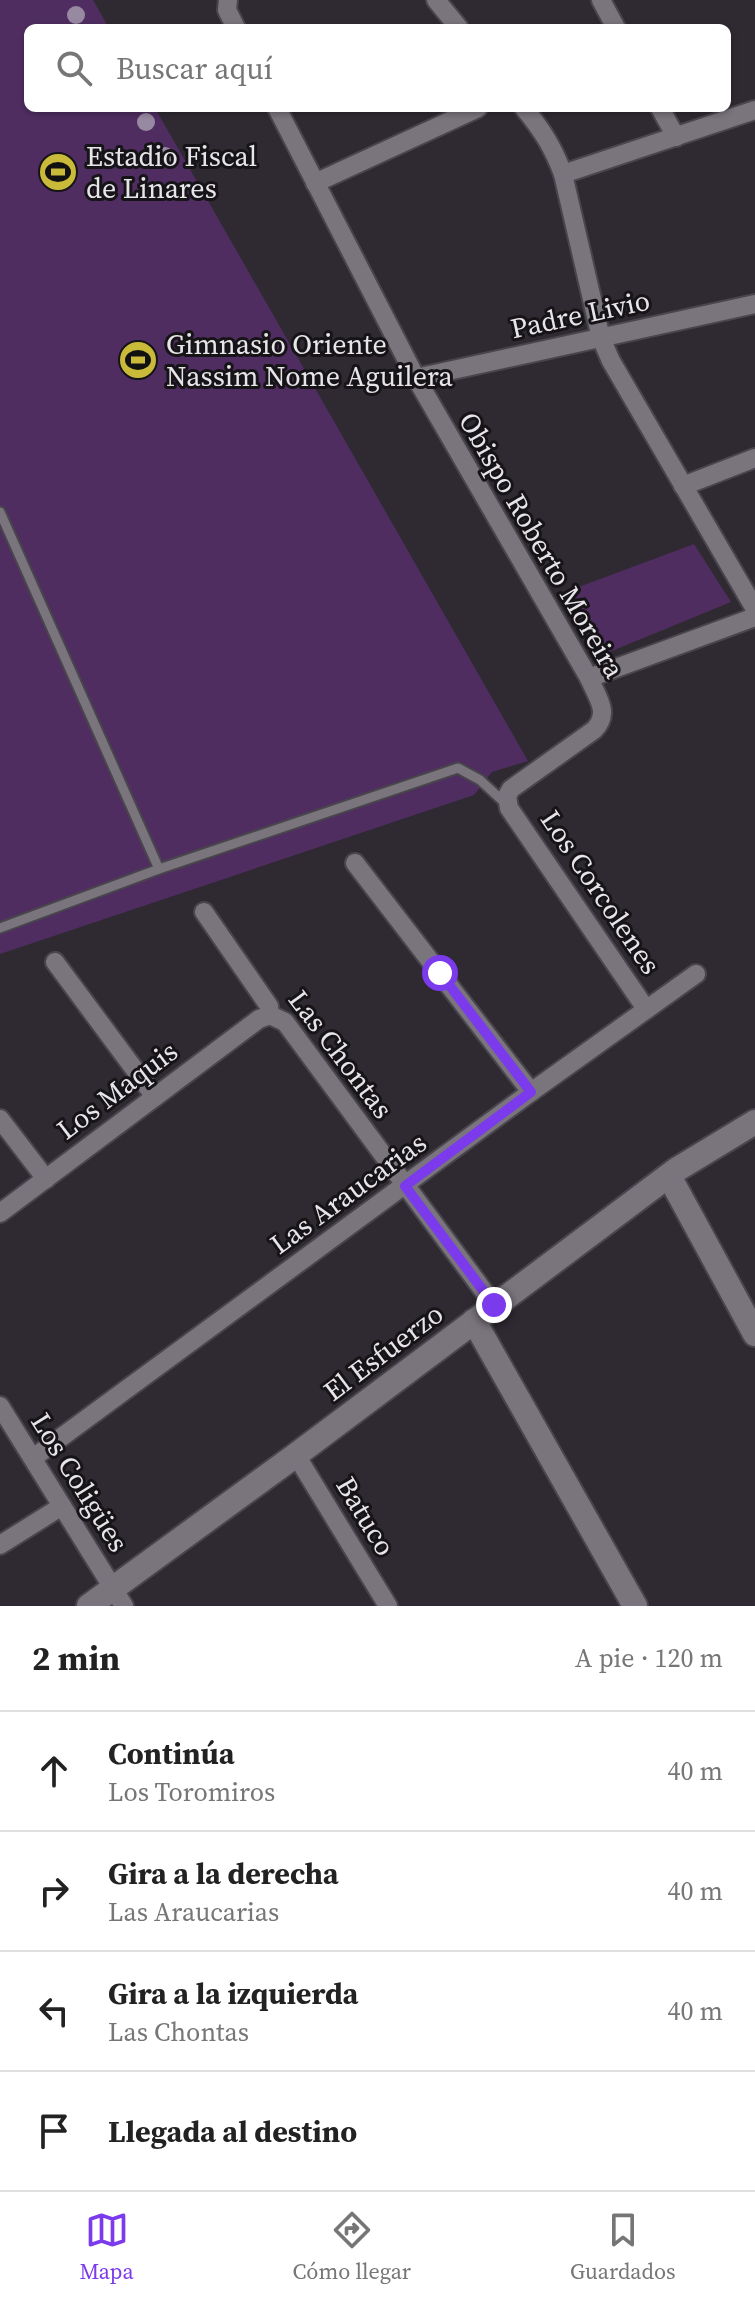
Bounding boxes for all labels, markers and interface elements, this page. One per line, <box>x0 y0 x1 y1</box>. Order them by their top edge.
search box <box>24 24 731 112</box>
icon: search <box>52 46 96 90</box>
text: Buscar aquí <box>116 48 273 89</box>
place label: Estadio Fiscal de Linares <box>86 137 257 207</box>
sports icon: Estadio Fiscal de Linares <box>37 151 79 193</box>
street label: Padre Livio <box>507 281 653 347</box>
place label: Gimnasio Oriente Nassim Nome Aguilera <box>166 325 453 395</box>
sports icon: Gimnasio Oriente Nassim Nome Aguilera <box>117 339 159 381</box>
street label: Obispo Roberto Moreira <box>450 405 634 686</box>
street label: Los Corcolenes <box>532 803 670 981</box>
route start <box>422 955 458 991</box>
street label: Las Chontas <box>280 982 402 1126</box>
street label: Los Maquis <box>49 1032 185 1148</box>
street label: Las Araucarias <box>262 1123 434 1263</box>
route end <box>476 1287 512 1323</box>
street label: El Esfuerzo <box>315 1295 451 1409</box>
street label: Los Coligües <box>22 1405 138 1559</box>
street label: Batuco <box>328 1469 404 1563</box>
text: 2 min <box>32 1635 120 1681</box>
text: A pie · 120 m <box>575 1640 723 1676</box>
text: Continúa <box>108 1733 235 1774</box>
icon: ahead <box>32 1749 76 1793</box>
text: 40 m <box>668 1753 723 1789</box>
text: Los Toromiros <box>108 1774 275 1810</box>
text: Gira a la derecha <box>108 1853 339 1894</box>
icon: right <box>32 1869 76 1913</box>
text: 40 m <box>668 1873 723 1909</box>
text: Las Araucarias <box>108 1894 279 1930</box>
text: Gira a la izquierda <box>108 1973 358 2014</box>
icon: left <box>32 1989 76 2033</box>
text: 40 m <box>668 1993 723 2029</box>
text: Las Chontas <box>108 2014 249 2050</box>
icon: arrive <box>32 2109 76 2153</box>
text: Llegada al destino <box>108 2111 357 2152</box>
tab: Mapa <box>79 2208 134 2286</box>
tab: Cómo llegar <box>292 2208 411 2286</box>
tab: Guardados <box>570 2208 676 2286</box>

